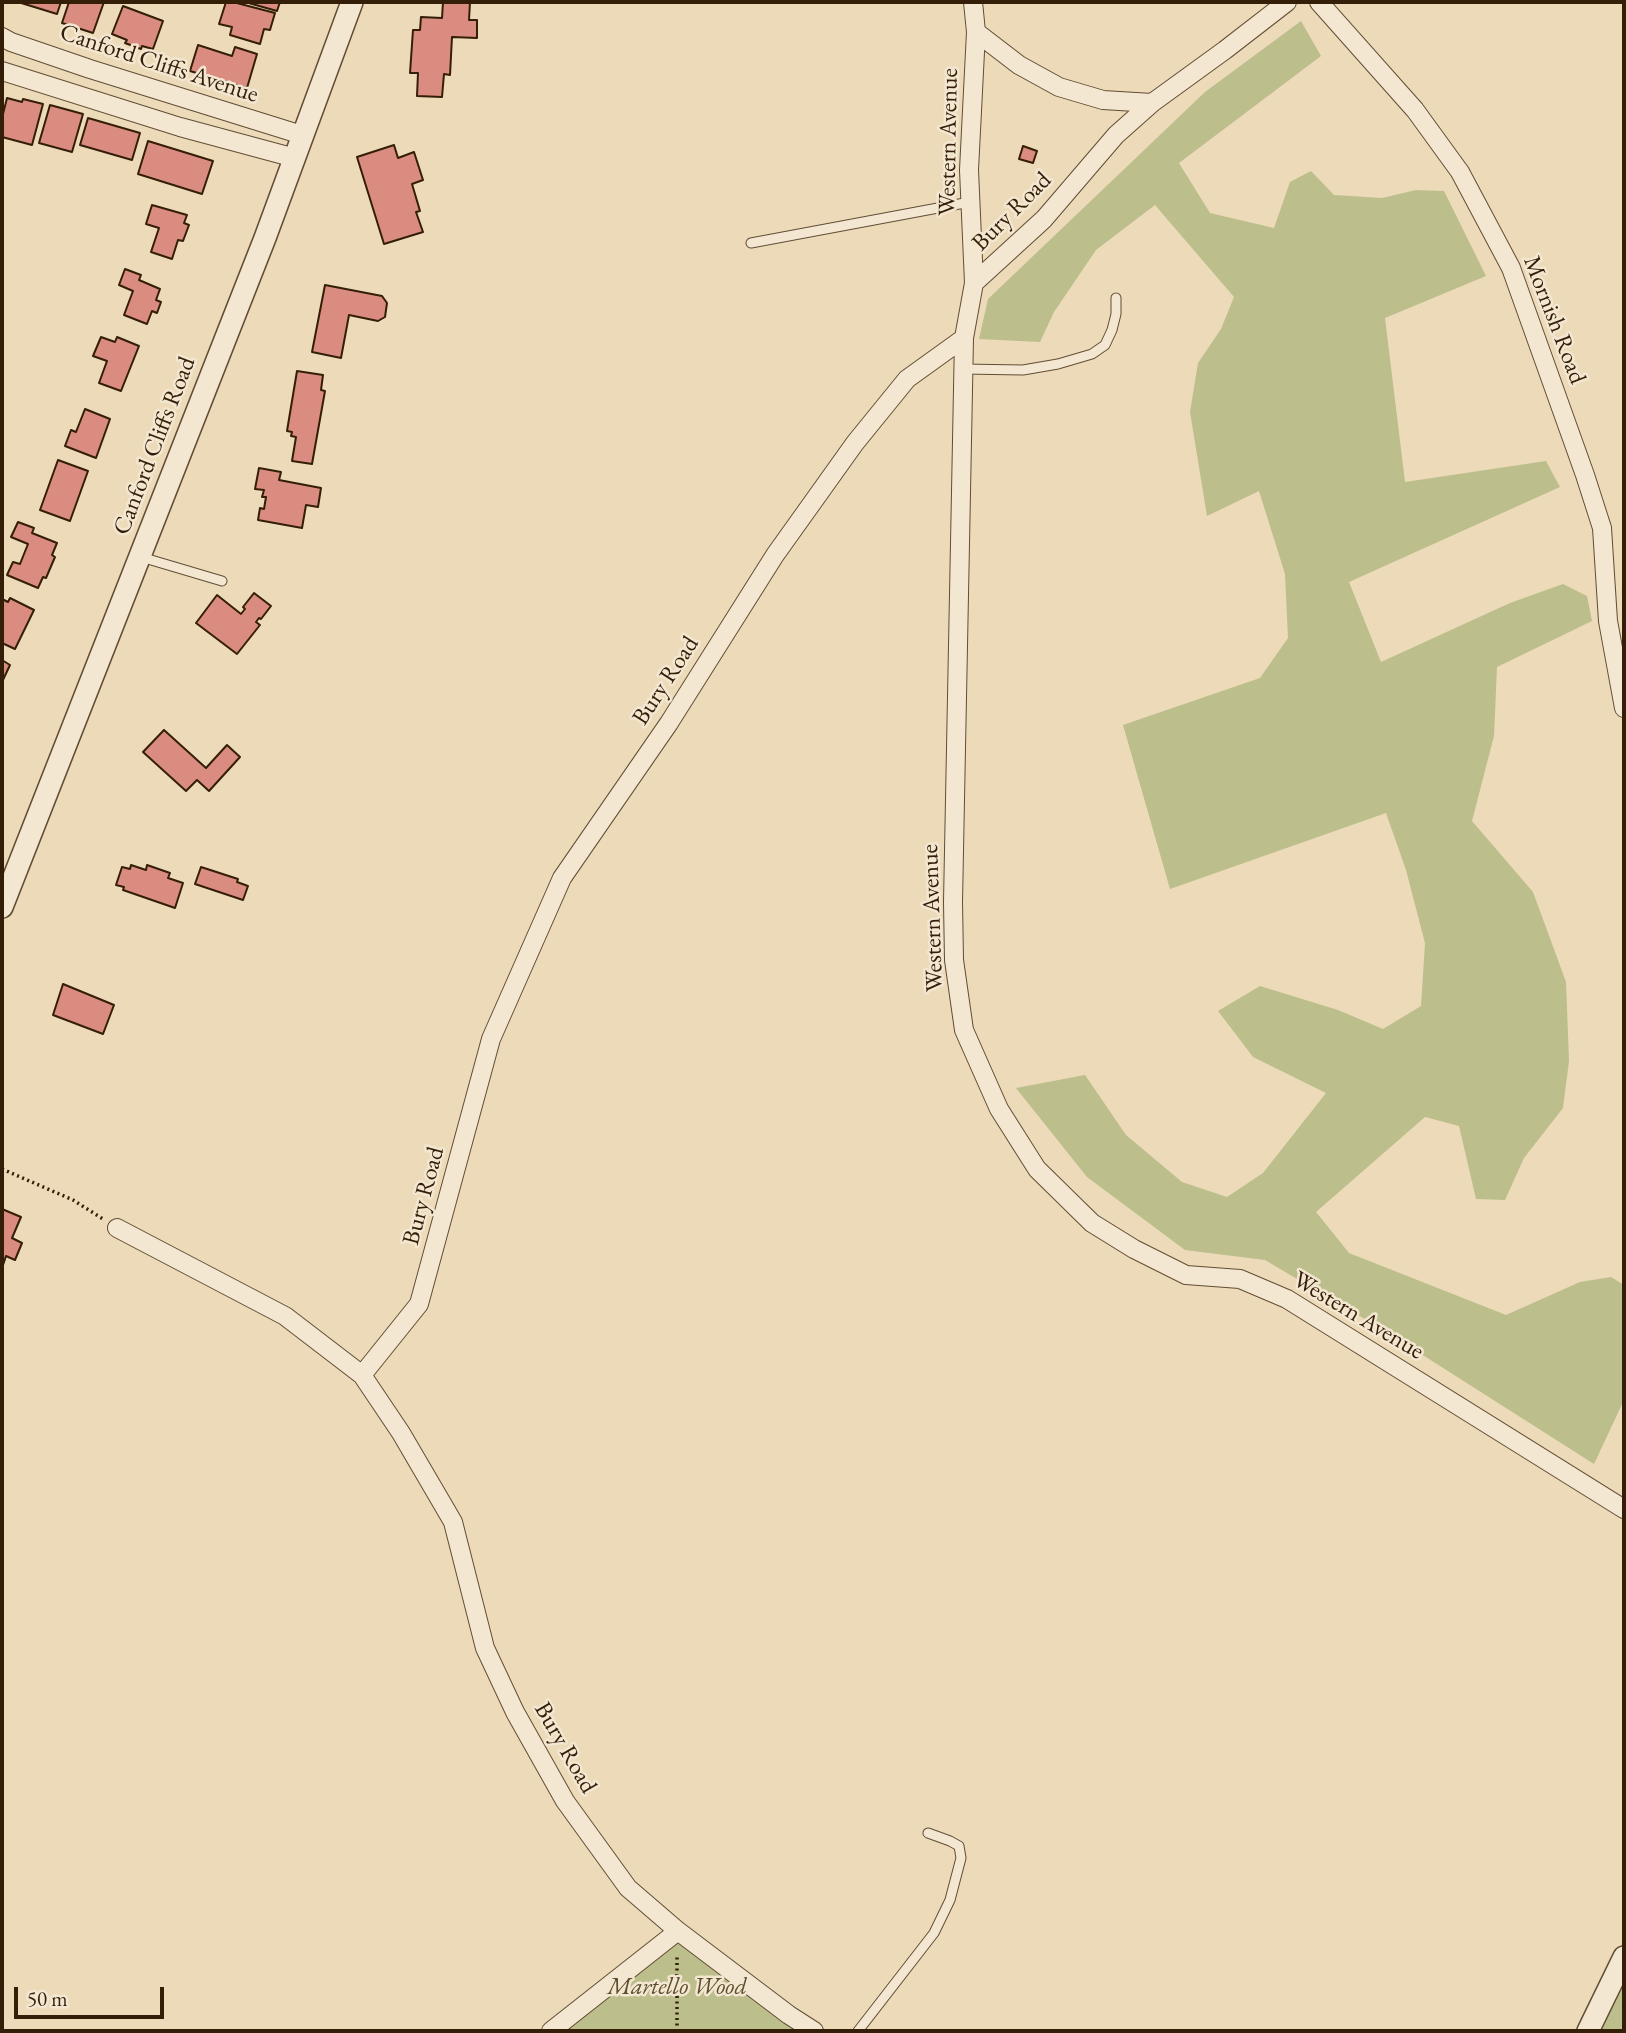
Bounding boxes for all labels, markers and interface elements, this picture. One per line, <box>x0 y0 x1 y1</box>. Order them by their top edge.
street label: Canford Cliffs Avenue <box>56 18 262 110</box>
street label: Western Avenue <box>933 68 965 216</box>
street label: Bury Road <box>966 166 1058 258</box>
street label: Mornish Road <box>1516 252 1592 388</box>
street label: Canford Cliffs Road <box>108 353 202 539</box>
street label: Bury Road <box>627 631 705 731</box>
street label: Western Avenue <box>916 844 950 992</box>
street label: Bury Road <box>397 1144 451 1248</box>
street label: Western Avenue <box>1287 1266 1429 1366</box>
street label: Bury Road <box>527 1697 603 1799</box>
park label: Martello Wood <box>607 1973 747 2001</box>
scale bar <box>18 1974 168 2018</box>
text: 50 m <box>27 1985 68 2012</box>

